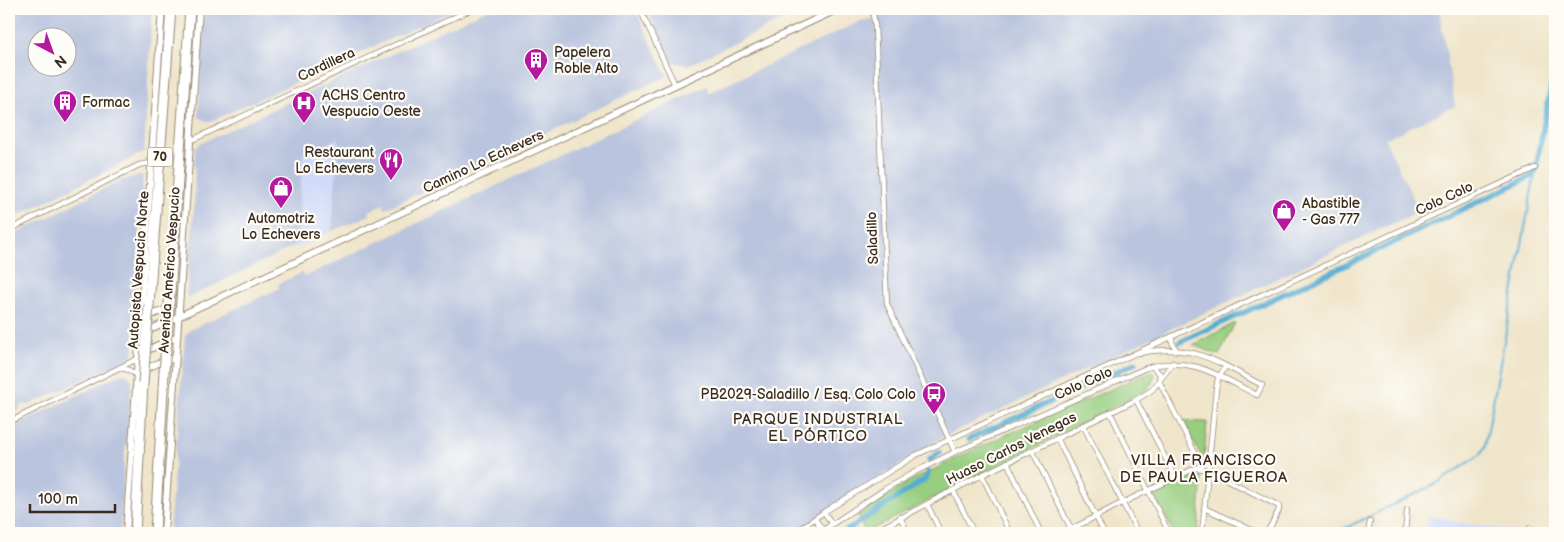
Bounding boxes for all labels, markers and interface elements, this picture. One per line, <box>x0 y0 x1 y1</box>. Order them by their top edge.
north arrow <box>28 28 78 78</box>
street label: Cordillera <box>295 44 358 85</box>
place label: Papelera Roble Alto <box>554 44 618 77</box>
building icon: Papelera Roble Alto <box>523 47 549 81</box>
text: N <box>51 52 70 71</box>
place label: ACHS Centro Vespucio Oeste <box>322 87 421 120</box>
building icon: Formac <box>52 89 78 123</box>
hospital icon: ACHS Centro Vespucio Oeste <box>291 90 317 124</box>
place label: Formac <box>82 94 130 111</box>
street label: Camino Lo Echevers <box>420 126 546 197</box>
place label: Restaurant Lo Echevers <box>295 144 375 177</box>
restaurant icon: Restaurant Lo Echevers <box>378 147 404 181</box>
road number: 70 <box>148 148 172 166</box>
shop icon: Automotriz Lo Echevers <box>268 175 294 209</box>
street label: Colo Colo <box>1413 178 1476 219</box>
street label: Avenida Américo Vespucio <box>155 186 184 354</box>
street label: Autopista Vespucio Norte <box>124 190 153 350</box>
place label: Abastible - Gas 777 <box>1302 195 1360 228</box>
shop icon: Abastible - Gas 777 <box>1271 198 1297 232</box>
place label: Automotriz Lo Echevers <box>242 210 320 243</box>
street label: Saladillo <box>863 211 882 265</box>
street label: Colo Colo <box>1052 363 1115 404</box>
bus stop icon: PB2029-Saladillo / Esq. Colo Colo <box>921 381 947 415</box>
place label: PB2029-Saladillo / Esq. Colo Colo <box>701 386 916 403</box>
street label: Huaso Carlos Venegas <box>943 408 1079 489</box>
district label: PARQUE INDUSTRIAL EL PÓRTICO <box>733 410 903 446</box>
district label: VILLA FRANCISCO DE PAULA FIGUEROA <box>1120 451 1288 487</box>
scale bar <box>30 482 115 514</box>
text: 100 m <box>38 490 78 509</box>

